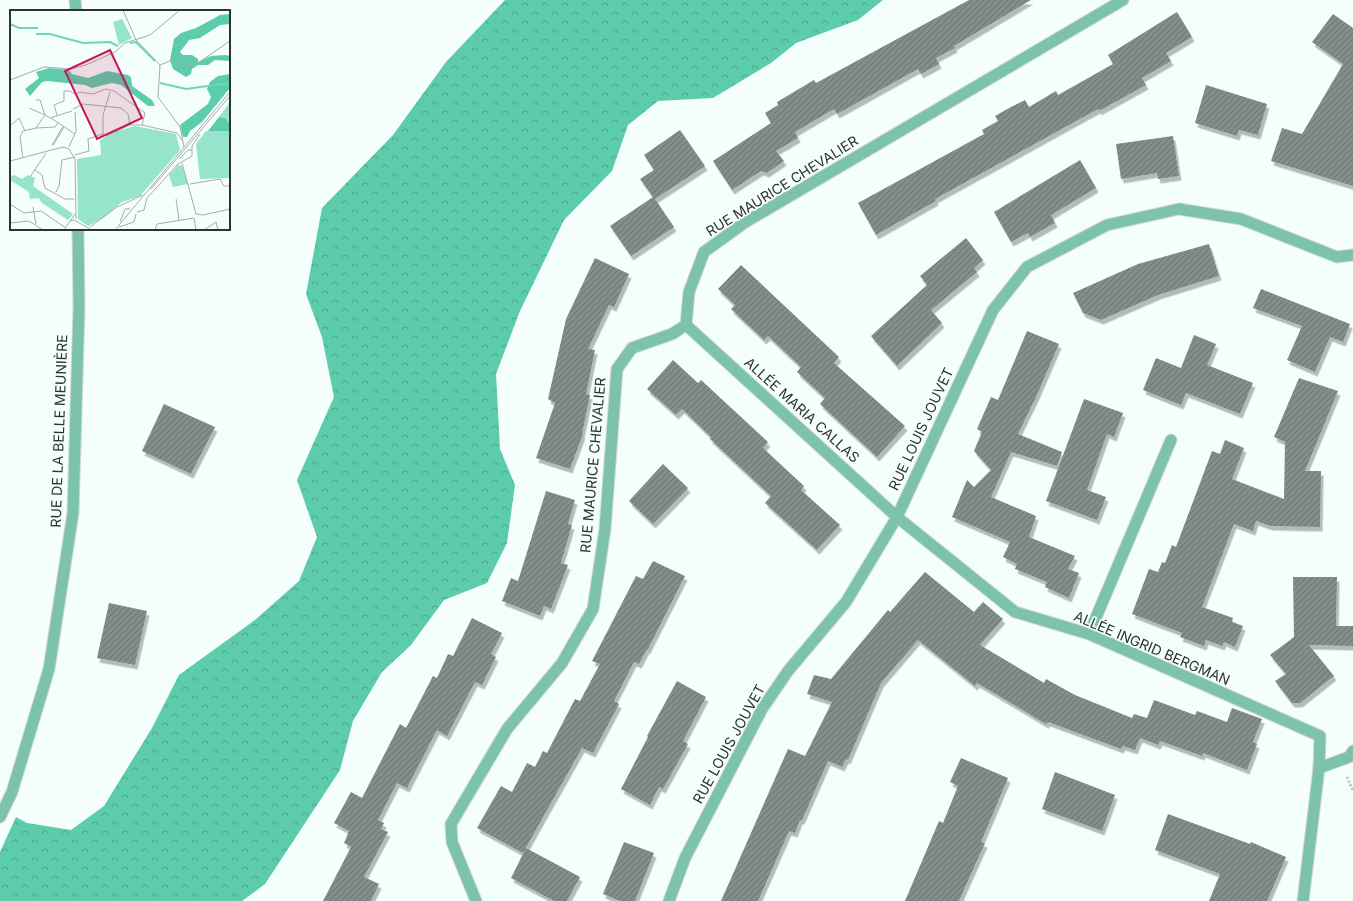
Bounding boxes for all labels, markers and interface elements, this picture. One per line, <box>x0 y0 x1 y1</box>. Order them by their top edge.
inset map <box>10 10 230 230</box>
street label: RUE MAURICE CHEVALIER <box>703 132 861 239</box>
street label: RUE DE LA BELLE MEUNIÈRE <box>47 334 70 528</box>
street label: ALLÉE MARIA CALLAS <box>741 353 863 466</box>
street label: RUE LOUIS JOUVET <box>885 365 956 493</box>
street label: RUE MAURICE CHEVALIER <box>576 377 609 553</box>
street label: ALLÉE INGRID BERGMAN <box>1072 607 1233 688</box>
street label: RUE LOUIS JOUVET <box>689 681 768 806</box>

